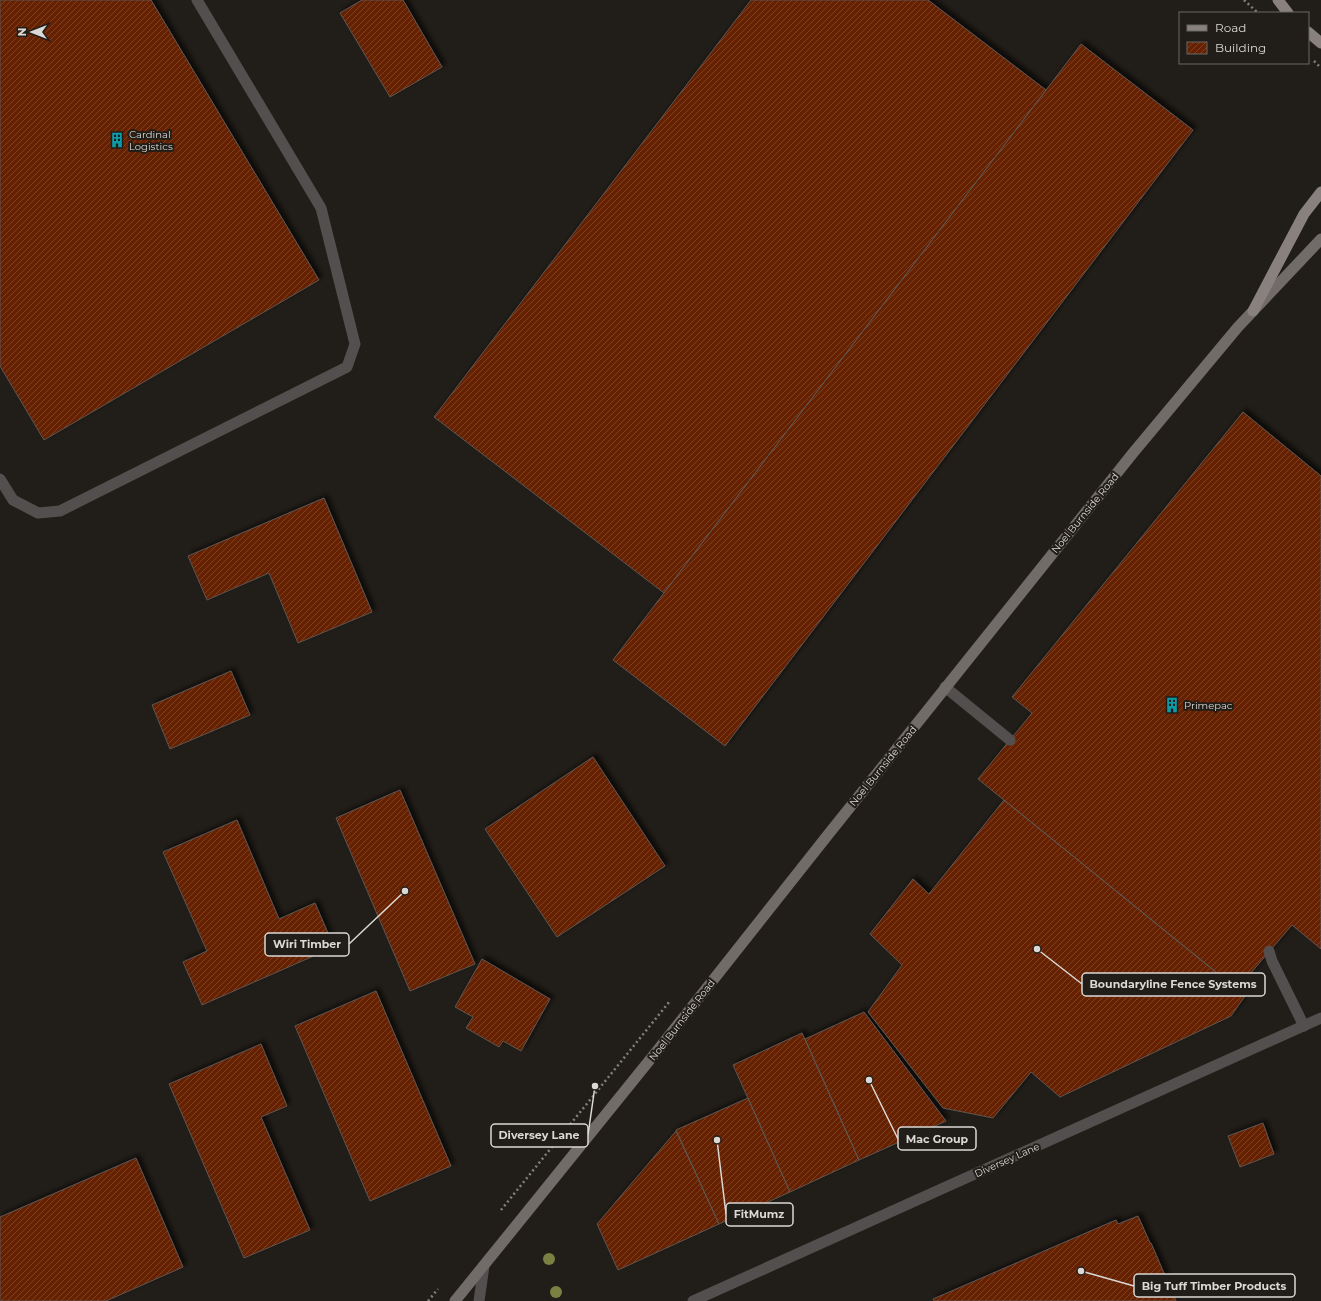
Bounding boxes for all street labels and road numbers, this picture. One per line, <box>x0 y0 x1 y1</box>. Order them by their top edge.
street label: Noel Burnside Road <box>1049 470 1121 556</box>
street label: Noel Burnside Road <box>847 723 919 809</box>
street label: Noel Burnside Road <box>646 977 718 1063</box>
street label: Diversey Lane <box>973 1140 1041 1180</box>

